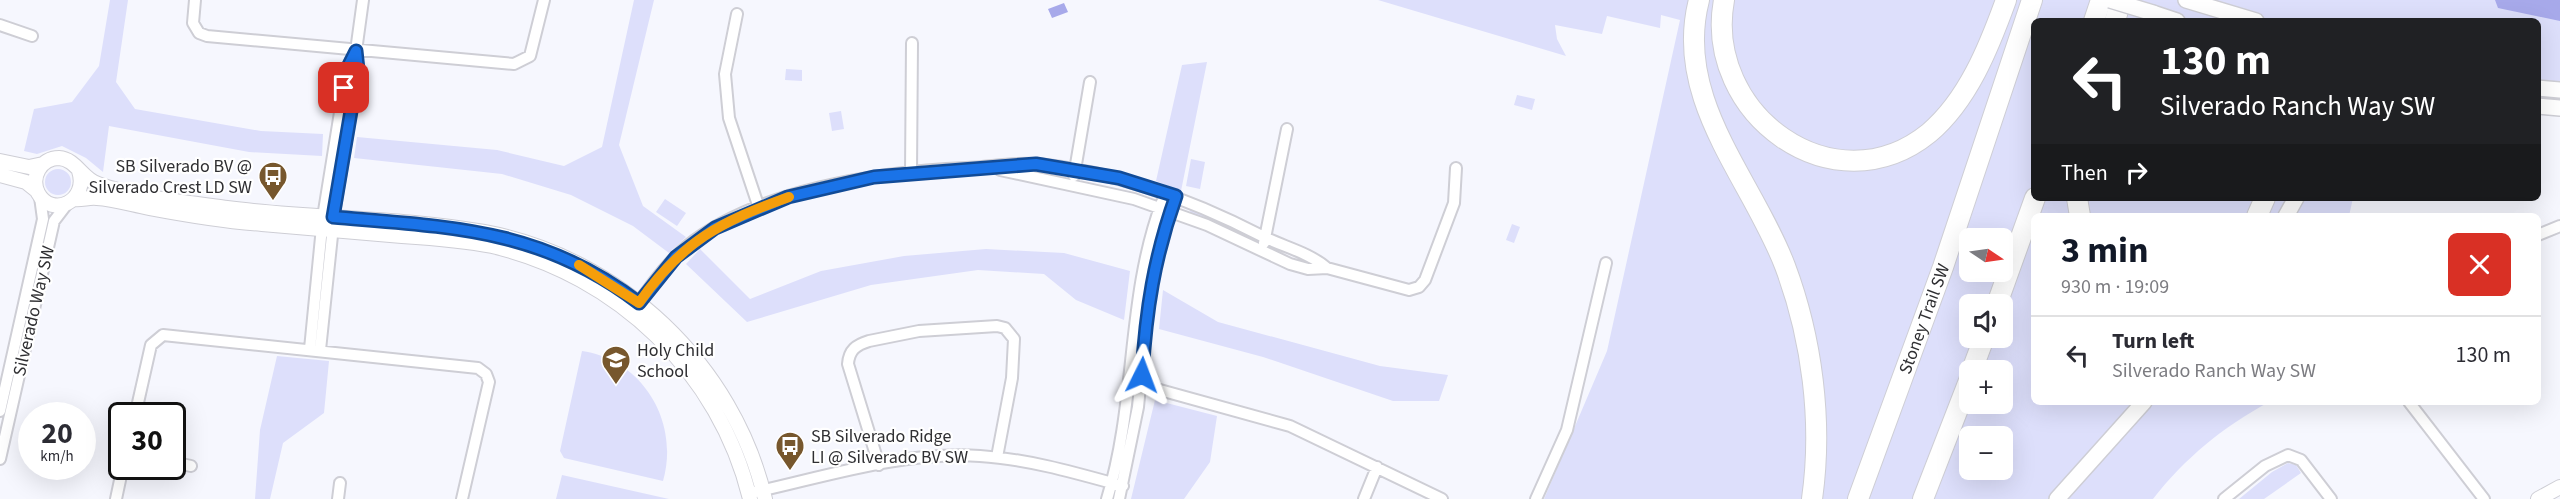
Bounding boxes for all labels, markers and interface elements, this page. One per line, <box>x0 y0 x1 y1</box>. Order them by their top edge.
text: 130 m <box>2160 31 2271 91</box>
icon: left <box>2061 42 2139 120</box>
pin <box>318 62 369 113</box>
icon: arrive <box>327 71 360 104</box>
text: Silverado Ranch Way SW <box>2160 87 2435 126</box>
place label: SB Silverado BV @ Silverado Crest LD SW <box>89 154 252 200</box>
icon: right <box>2120 156 2153 189</box>
text: Then <box>2061 157 2108 189</box>
bus stop icon: SB Silverado BV @ Silverado Crest LD SW <box>257 160 289 202</box>
text: 3 min <box>2061 225 2149 276</box>
north arrow <box>1959 228 2013 282</box>
map controls <box>1959 228 2013 480</box>
button: close <box>2448 233 2511 296</box>
street label: Silverado Way SW <box>7 243 61 379</box>
street label: Stoney Trail SW <box>1892 260 1956 377</box>
text: 930 m · 19:09 <box>2061 273 2169 301</box>
button: sound <box>1959 294 2013 348</box>
text: Turn left <box>2112 325 2194 357</box>
place label: Holy Child School <box>637 338 714 384</box>
icon: left <box>2061 339 2094 372</box>
text: 130 m <box>2456 339 2511 371</box>
position arrow <box>1110 343 1174 407</box>
school or university icon: Holy Child School <box>600 344 632 386</box>
text: Silverado Ranch Way SW <box>2112 357 2316 385</box>
button: + <box>1959 360 2013 414</box>
speed limit sign: 30 <box>108 402 186 480</box>
text: 20 <box>41 412 73 455</box>
place label: SB Silverado Ridge LI @ Silverado BV SW <box>811 424 968 470</box>
button: − <box>1959 426 2013 480</box>
bus stop icon: SB Silverado Ridge LI @ Silverado BV SW <box>774 430 806 472</box>
text: km/h <box>40 446 74 467</box>

